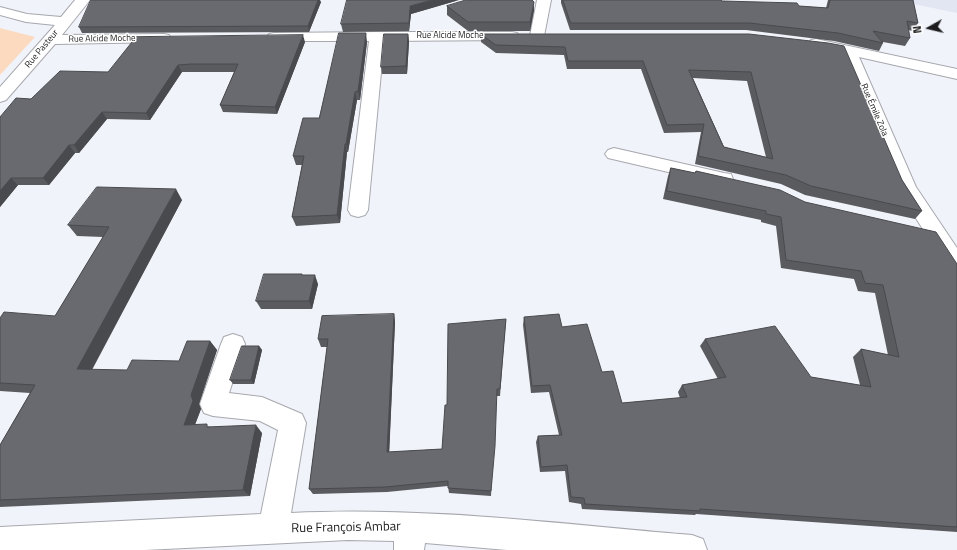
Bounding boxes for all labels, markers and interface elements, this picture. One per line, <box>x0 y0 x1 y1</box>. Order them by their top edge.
north arrow <box>909 8 949 48</box>
text: N <box>909 25 926 35</box>
street label: Rue Pasteur <box>23 28 61 70</box>
street label: Rue Alcide Moche <box>416 31 484 41</box>
street label: Rue Alcide Moche <box>68 33 136 45</box>
street label: Rue Émile Zola <box>858 82 890 138</box>
street label: Rue François Ambar <box>291 519 401 537</box>

